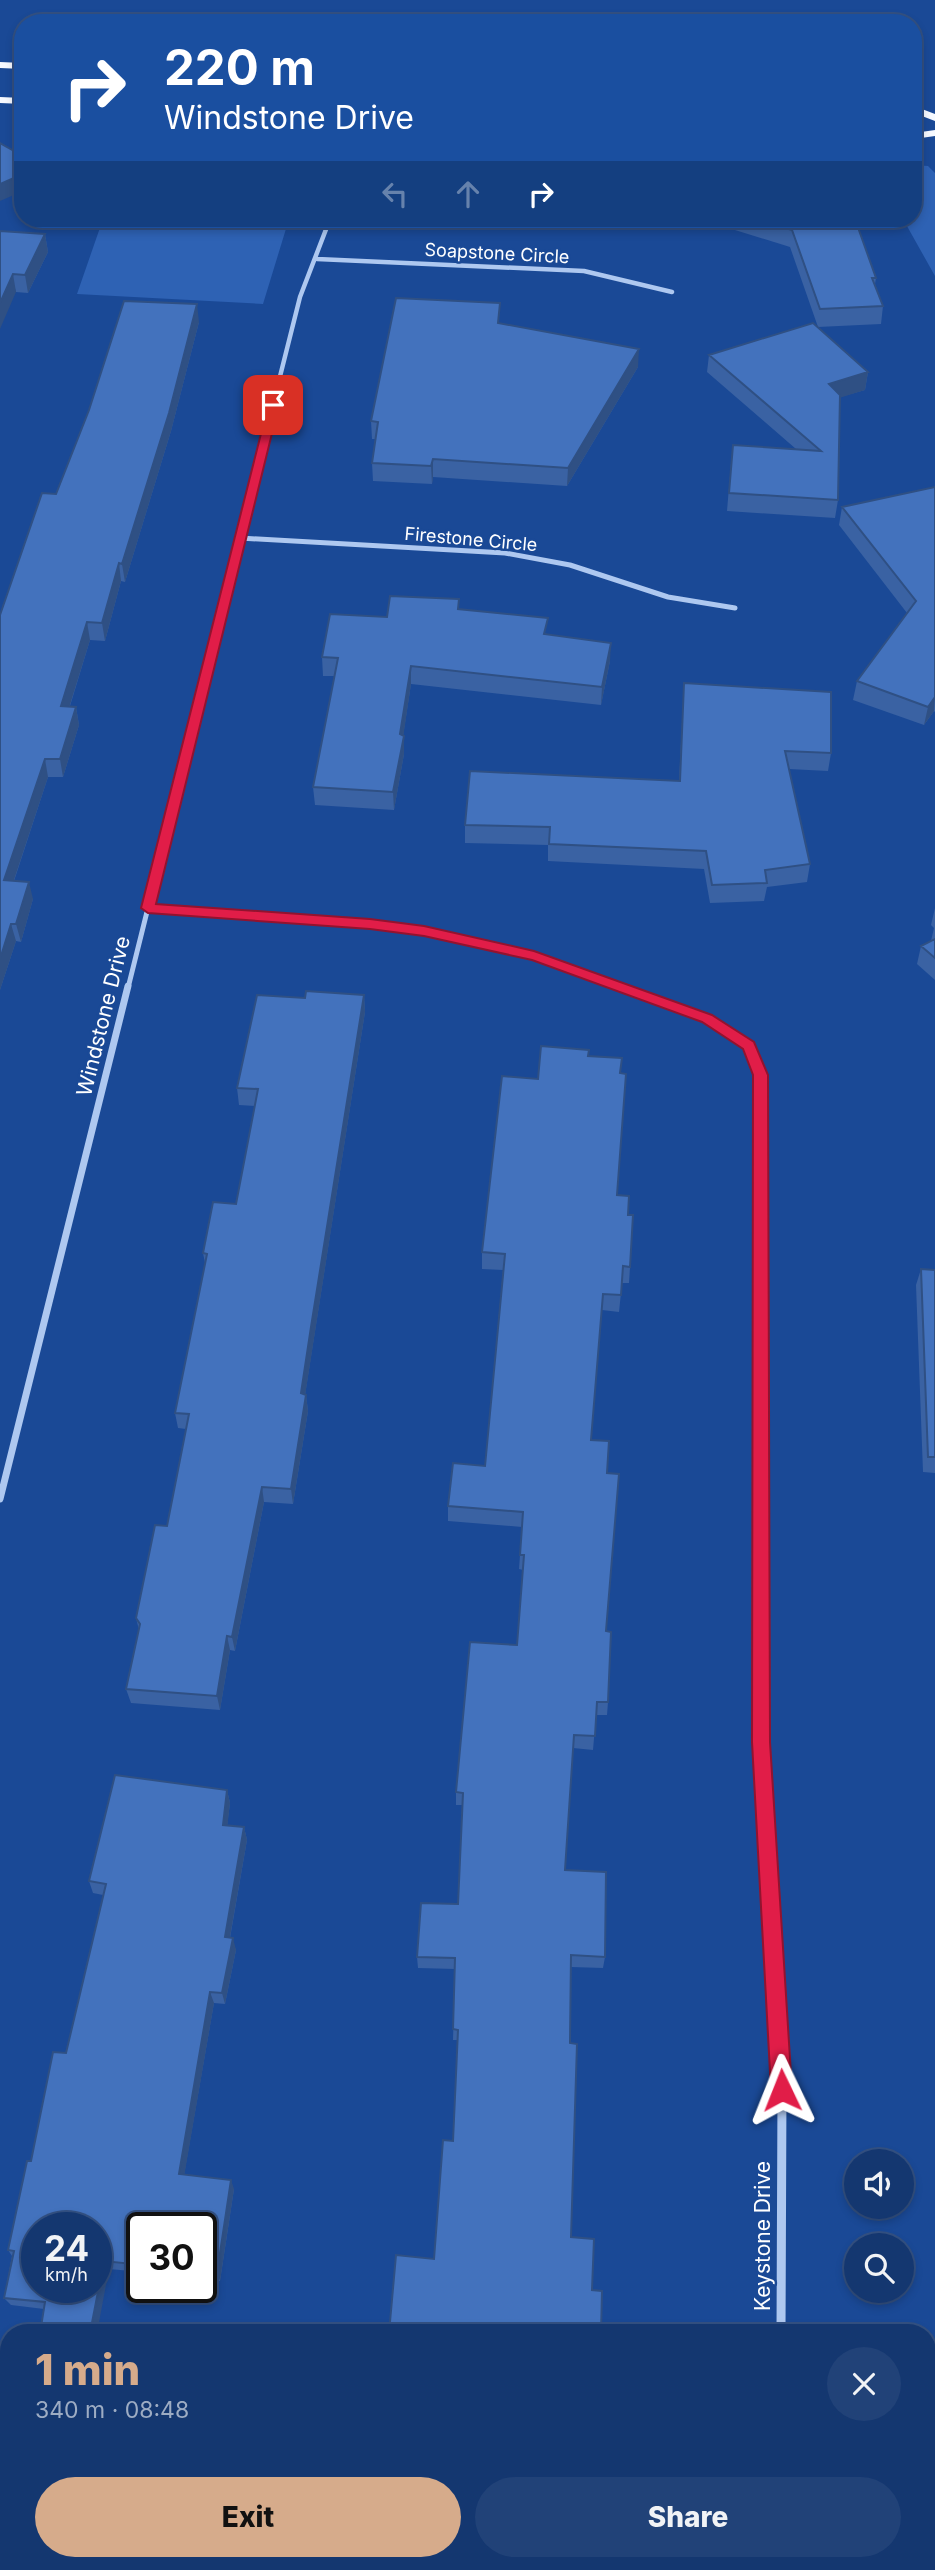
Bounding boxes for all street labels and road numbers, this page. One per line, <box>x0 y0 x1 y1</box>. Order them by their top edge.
street label: Soapstone Circle <box>424 239 570 267</box>
street label: Firestone Circle <box>404 523 538 555</box>
street label: Windstone Drive <box>71 933 135 1099</box>
street label: Keystone Drive <box>750 2161 775 2311</box>

